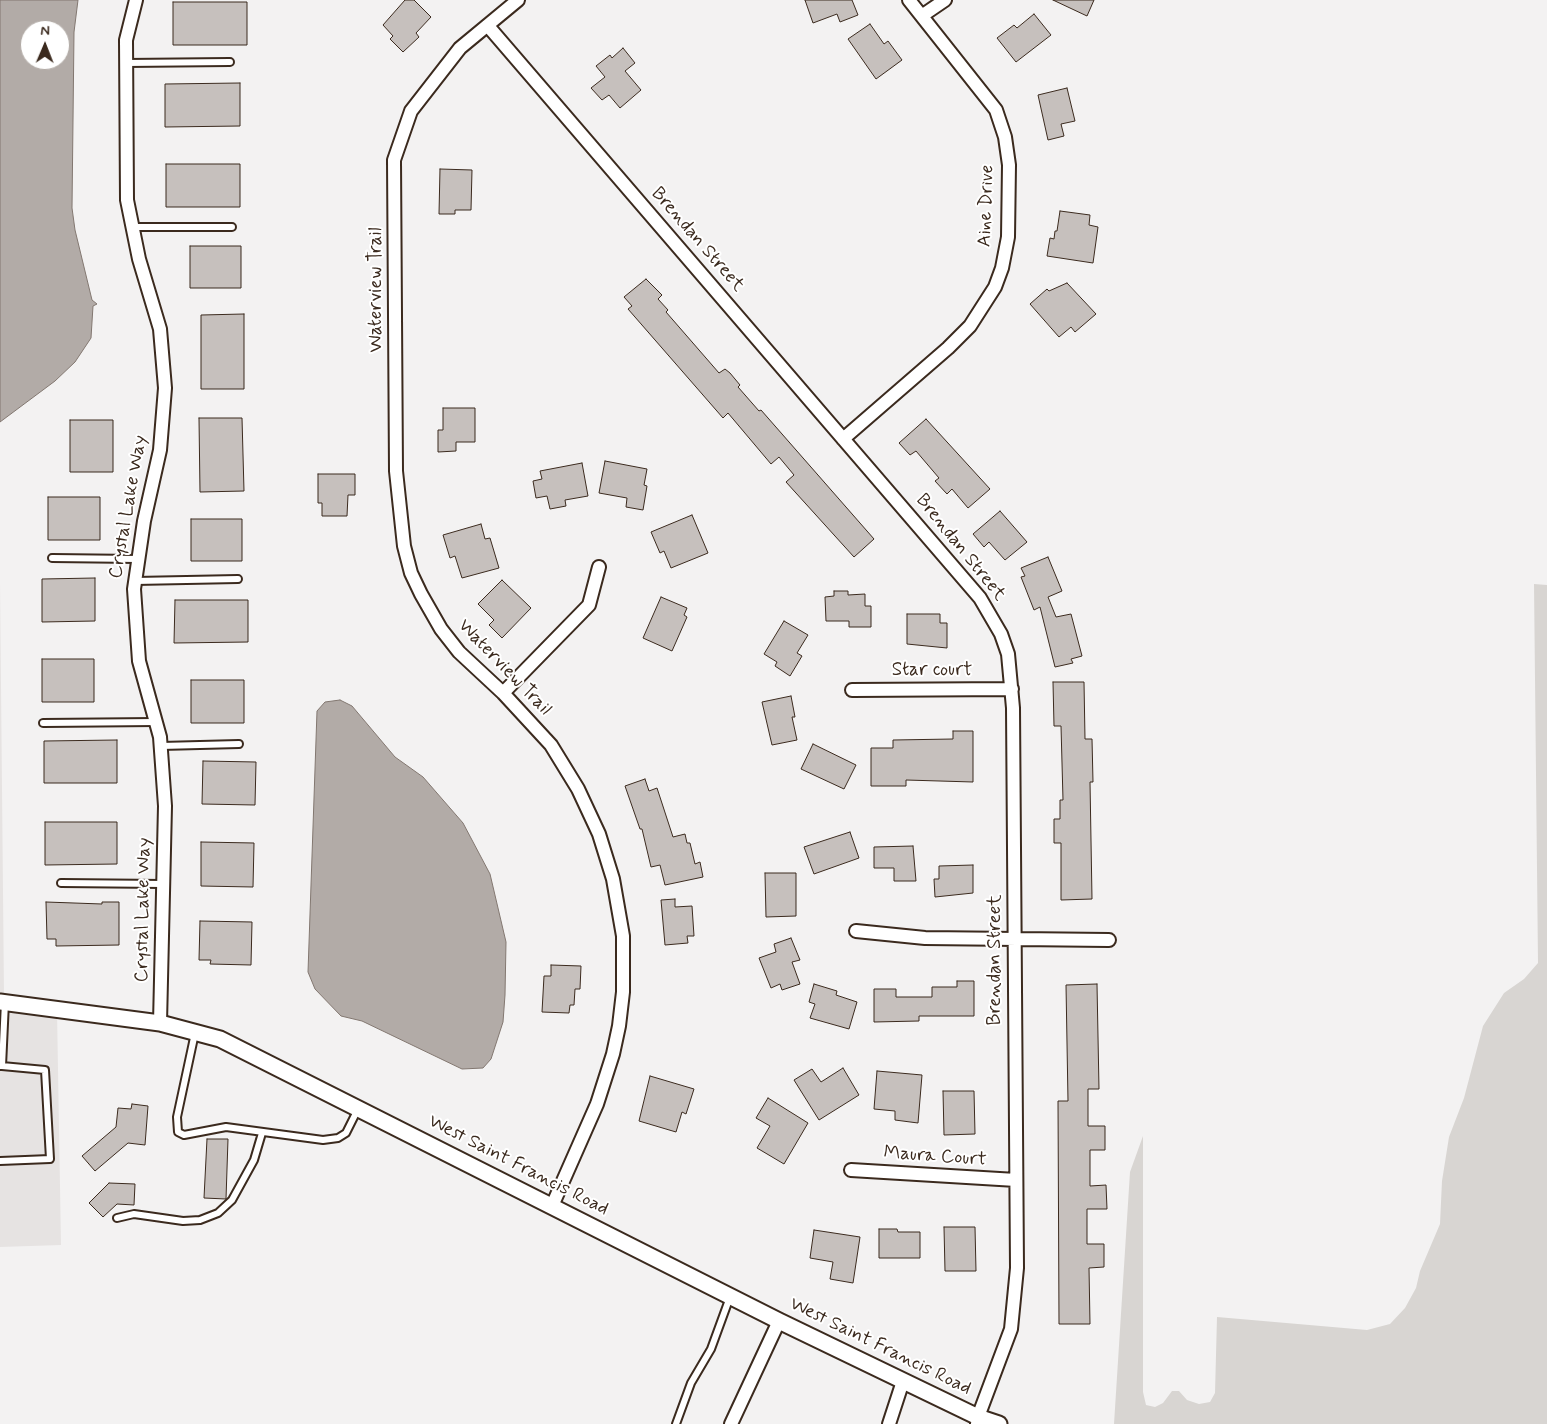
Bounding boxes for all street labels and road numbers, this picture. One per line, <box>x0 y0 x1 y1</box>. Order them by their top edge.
street label: Aine Drive <box>974 164 1000 248</box>
street label: Brendan Street <box>645 183 749 297</box>
street label: Waterview Trail <box>366 227 388 353</box>
street label: Crystal Lake Way <box>105 434 153 580</box>
street label: Brendan Street <box>910 490 1010 606</box>
street label: Waterview Trail <box>452 615 556 721</box>
street label: Star court <box>892 660 972 682</box>
street label: Crystal Lake Way <box>131 837 157 983</box>
street label: Brendan Street <box>985 894 1007 1026</box>
street label: West Saint Francis Road <box>424 1111 612 1221</box>
street label: Maura Court <box>883 1142 987 1172</box>
street label: West Saint Francis Road <box>785 1293 975 1401</box>

